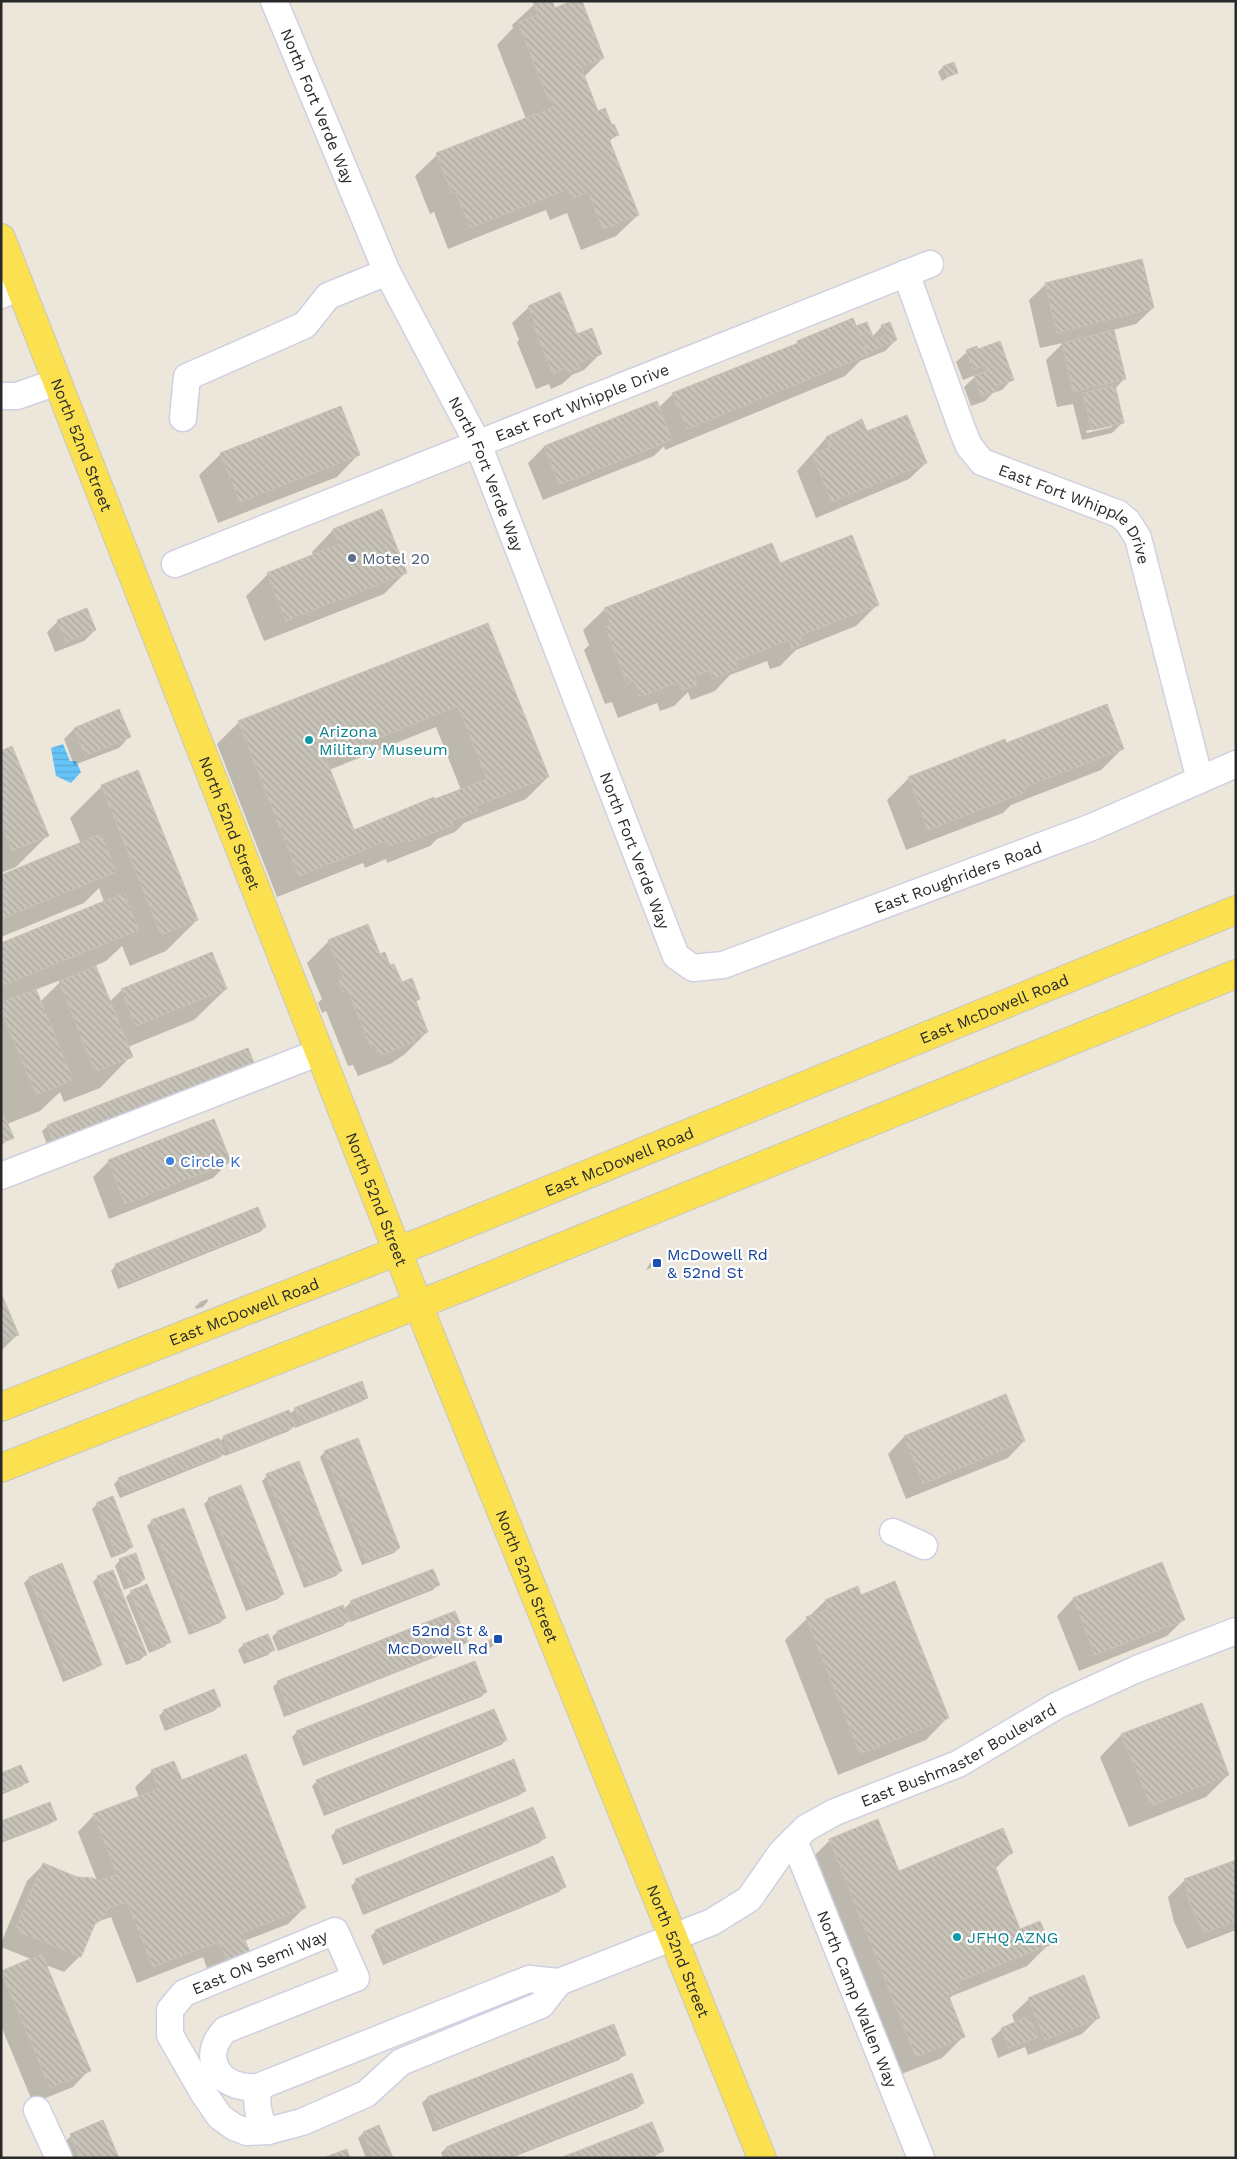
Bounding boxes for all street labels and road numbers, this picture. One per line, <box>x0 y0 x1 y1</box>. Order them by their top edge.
street label: North Fort Verde Way <box>277 26 359 187</box>
street label: East Fort Whipple Drive <box>492 359 672 445</box>
street label: North 52nd Street <box>47 375 117 514</box>
street label: North Fort Verde Way <box>445 393 528 555</box>
street label: East Fort Whipple Drive <box>996 460 1154 566</box>
street label: North 52nd Street <box>195 753 265 893</box>
street label: North Fort Verde Way <box>596 769 674 932</box>
street label: East Roughriders Road <box>872 837 1044 917</box>
street label: East McDowell Road <box>917 970 1071 1048</box>
street label: East McDowell Road <box>542 1123 696 1200</box>
street label: North 52nd Street <box>342 1130 412 1269</box>
street label: East McDowell Road <box>166 1273 322 1350</box>
street label: North 52nd Street <box>492 1507 563 1646</box>
street label: East Bushmaster Boulevard <box>858 1699 1060 1811</box>
street label: North 52nd Street <box>643 1882 714 2020</box>
street label: North Camp Wallen Way <box>814 1907 902 2091</box>
street label: East ON Semi Way <box>189 1925 331 1998</box>

